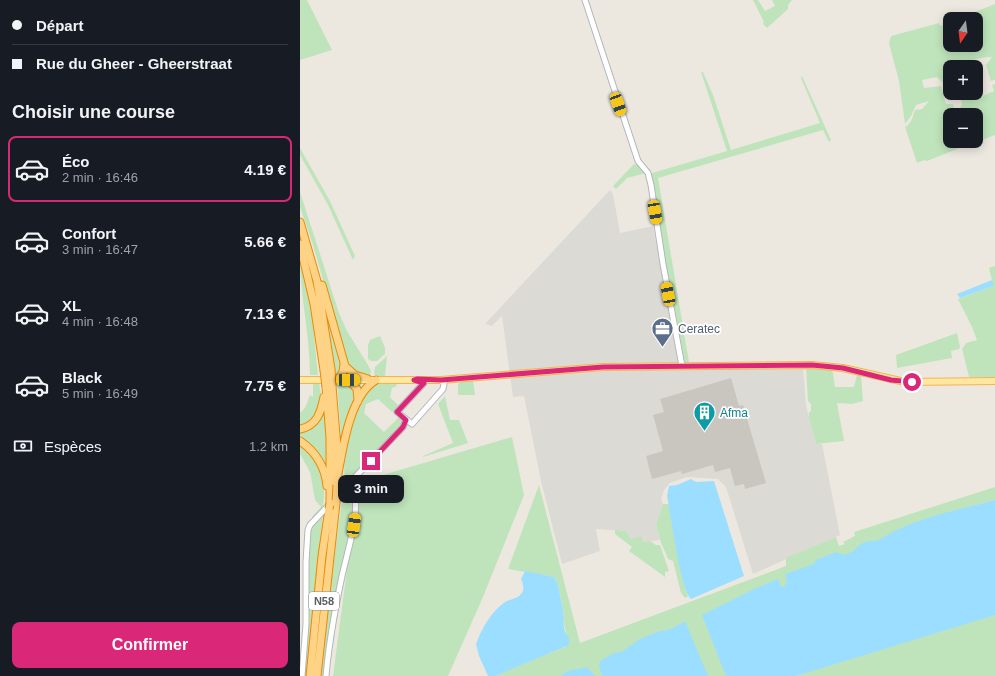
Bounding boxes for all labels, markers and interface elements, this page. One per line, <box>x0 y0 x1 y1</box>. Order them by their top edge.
north arrow <box>943 12 983 52</box>
map controls <box>943 12 983 148</box>
text: Départ <box>36 17 84 34</box>
text: Rue du Gheer - Gheerstraat <box>36 55 232 72</box>
button: + <box>943 60 983 100</box>
car <box>608 91 628 117</box>
text: Choisir une course <box>12 102 175 122</box>
button: − <box>943 108 983 148</box>
icon: car <box>14 151 50 187</box>
text: Éco <box>62 153 90 170</box>
text: 4.19 € <box>244 161 286 178</box>
text: 2 min · 16:46 <box>62 170 138 185</box>
car <box>647 199 663 225</box>
icon: car <box>14 223 50 259</box>
text: Confort <box>62 225 116 242</box>
text: 5.66 € <box>244 233 286 250</box>
text: 3 min · 16:47 <box>62 242 138 257</box>
car <box>660 281 676 307</box>
icon: car <box>14 295 50 331</box>
text: XL <box>62 297 81 314</box>
text: 7.13 € <box>244 305 286 322</box>
text: 4 min · 16:48 <box>62 314 138 329</box>
office icon: Ceratec <box>650 316 676 349</box>
place label: Ceratec <box>678 322 720 336</box>
icon: car <box>14 367 50 403</box>
text: Black <box>62 369 102 386</box>
route start <box>903 373 921 391</box>
car <box>336 374 360 386</box>
text: 7.75 € <box>244 377 286 394</box>
text: 5 min · 16:49 <box>62 386 138 401</box>
building icon: Afma <box>692 400 718 433</box>
place label: Afma <box>720 406 748 420</box>
icon: cash <box>12 435 34 457</box>
text: Espèces <box>44 438 102 455</box>
text: 1.2 km <box>249 439 288 454</box>
route end <box>362 452 380 470</box>
callout: 3 min <box>338 475 404 503</box>
text: 3 min <box>354 481 388 496</box>
car <box>346 512 362 538</box>
road number: N58 <box>309 592 339 610</box>
button: Confirmer <box>12 622 288 668</box>

